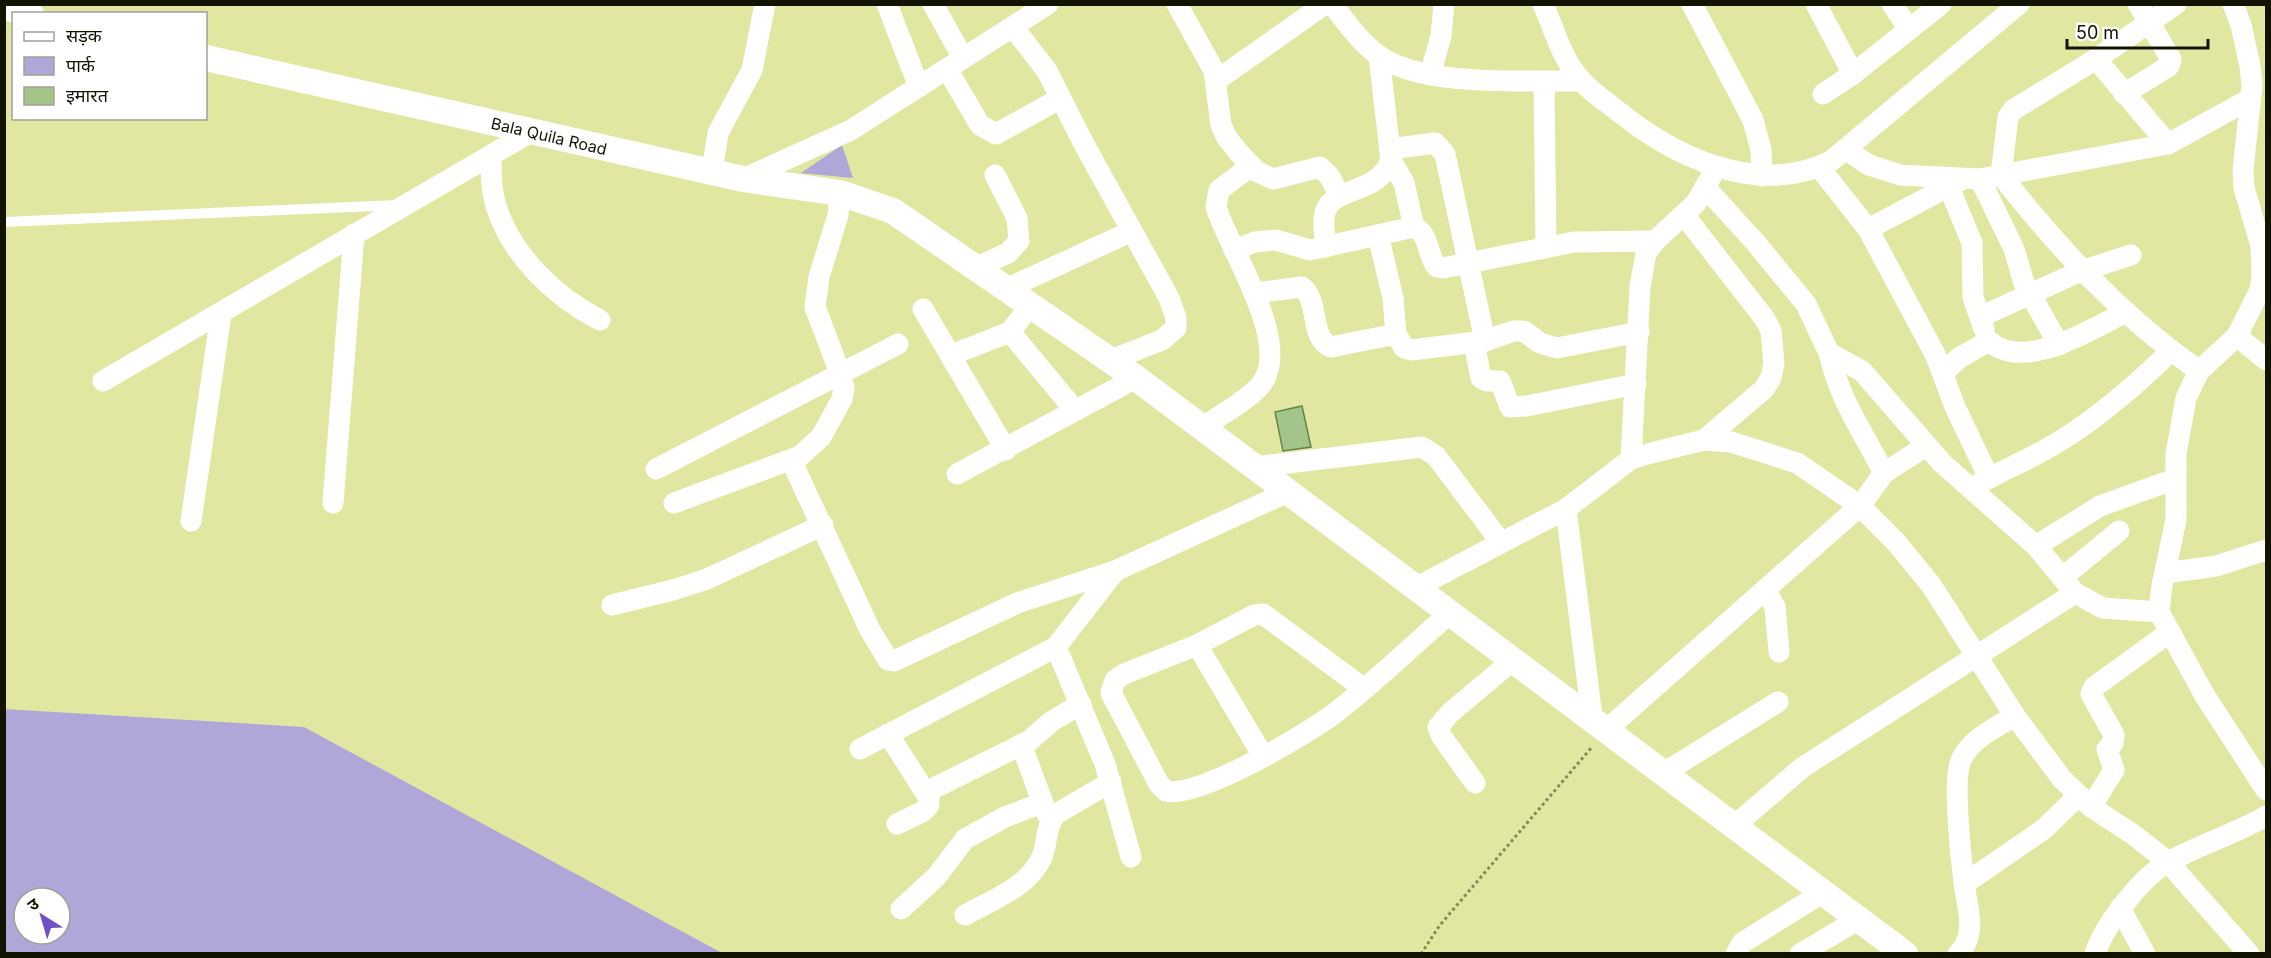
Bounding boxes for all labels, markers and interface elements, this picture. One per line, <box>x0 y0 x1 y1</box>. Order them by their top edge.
legend <box>12 12 207 120</box>
scale bar <box>2067 12 2208 50</box>
text: 50 m <box>2076 22 2119 43</box>
text: सड़क <box>66 25 103 46</box>
text: पार्क <box>66 55 96 76</box>
text: इमारत <box>66 85 109 106</box>
street label: Bala Quila Road <box>489 113 609 159</box>
north arrow <box>12 886 72 946</box>
text: उ <box>23 893 43 915</box>

